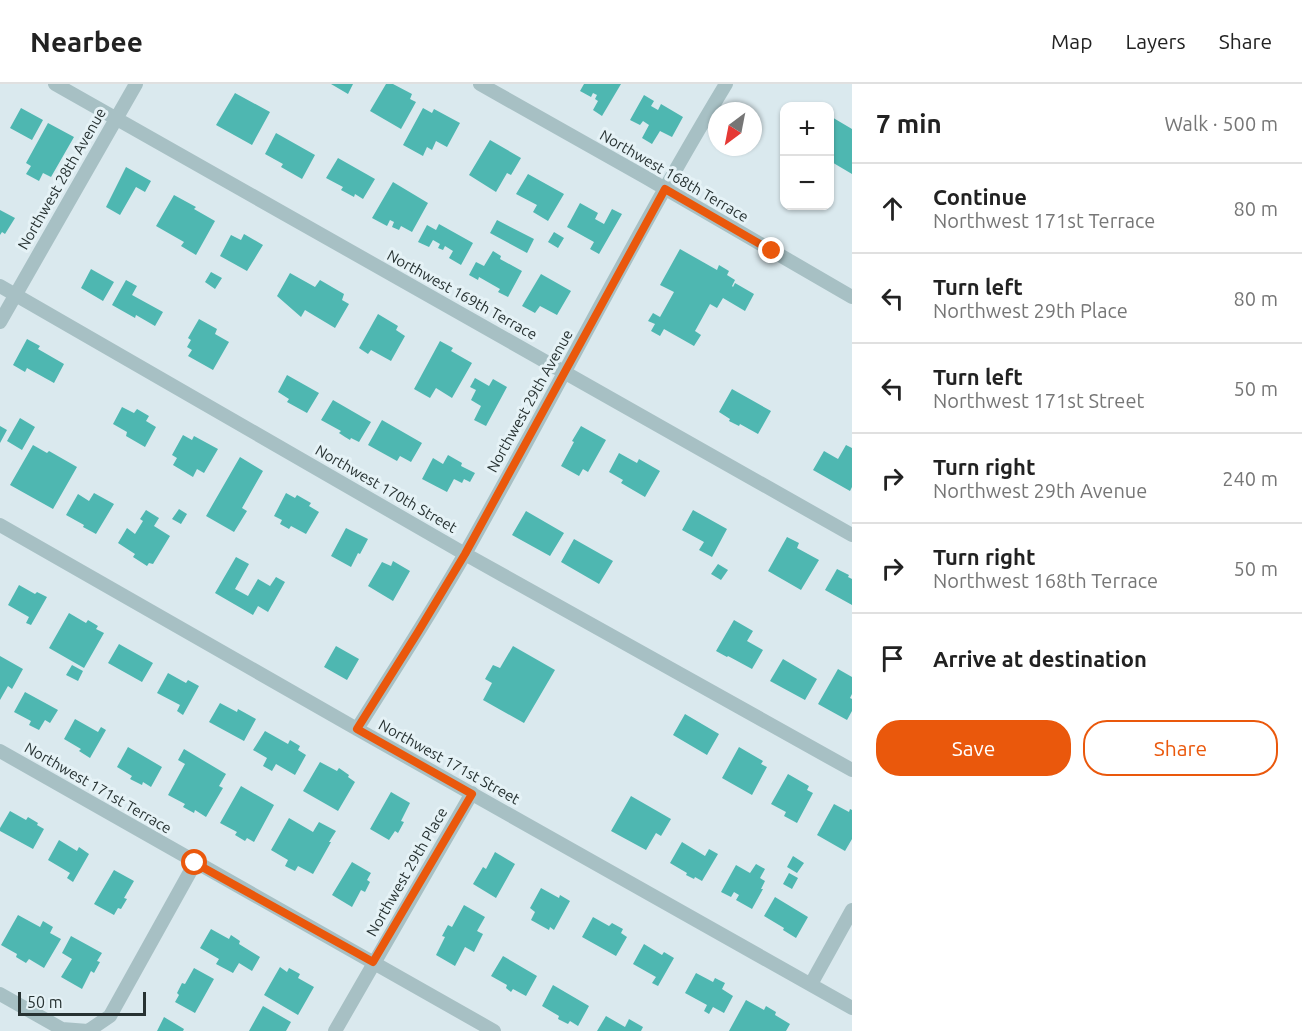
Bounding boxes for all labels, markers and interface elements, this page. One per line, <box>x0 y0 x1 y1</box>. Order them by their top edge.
text: Nearbee <box>30 26 143 57</box>
text: Map <box>1051 29 1092 53</box>
text: Layers <box>1125 29 1186 53</box>
text: Share <box>1219 29 1272 53</box>
north arrow <box>708 102 762 156</box>
map controls <box>780 102 834 210</box>
button: + <box>780 102 834 156</box>
street label: Northwest 28th Avenue <box>14 105 109 253</box>
text: 7 min <box>876 109 942 138</box>
text: Walk · 500 m <box>1165 112 1278 135</box>
street label: Northwest 168th Terrace <box>597 126 752 225</box>
button: − <box>780 156 834 210</box>
text: Continue <box>933 184 1027 209</box>
icon: ahead <box>876 192 909 225</box>
text: 80 m <box>1234 197 1278 220</box>
text: Northwest 171st Terrace <box>933 209 1155 232</box>
route end <box>758 237 784 263</box>
street label: Northwest 169th Terrace <box>384 246 540 343</box>
text: Turn left <box>933 274 1023 299</box>
icon: left <box>876 282 909 315</box>
text: 80 m <box>1234 287 1278 310</box>
text: Northwest 29th Place <box>933 299 1128 322</box>
street label: Northwest 29th Avenue <box>483 326 576 475</box>
text: Turn left <box>933 364 1023 389</box>
icon: left <box>876 372 909 405</box>
text: 50 m <box>1234 377 1278 400</box>
text: Northwest 171st Street <box>933 389 1144 412</box>
street label: Northwest 170th Street <box>312 441 460 536</box>
text: Turn right <box>933 454 1035 479</box>
icon: right <box>876 462 909 495</box>
text: 240 m <box>1222 467 1278 490</box>
text: Northwest 29th Avenue <box>933 479 1147 502</box>
text: Turn right <box>933 544 1035 569</box>
icon: right <box>876 552 909 585</box>
text: 50 m <box>1234 557 1278 580</box>
text: Northwest 168th Terrace <box>933 569 1158 592</box>
icon: arrive <box>876 642 909 675</box>
text: Arrive at destination <box>933 646 1147 671</box>
street label: Northwest 171st Street <box>376 716 523 807</box>
button: Save <box>876 720 1071 776</box>
button: Share <box>1083 720 1278 776</box>
street label: Northwest 171st Terrace <box>22 739 175 837</box>
street label: Northwest 29th Place <box>363 804 450 939</box>
route start <box>181 849 207 875</box>
scale bar <box>18 989 146 1016</box>
text: 50 m <box>27 993 63 1011</box>

